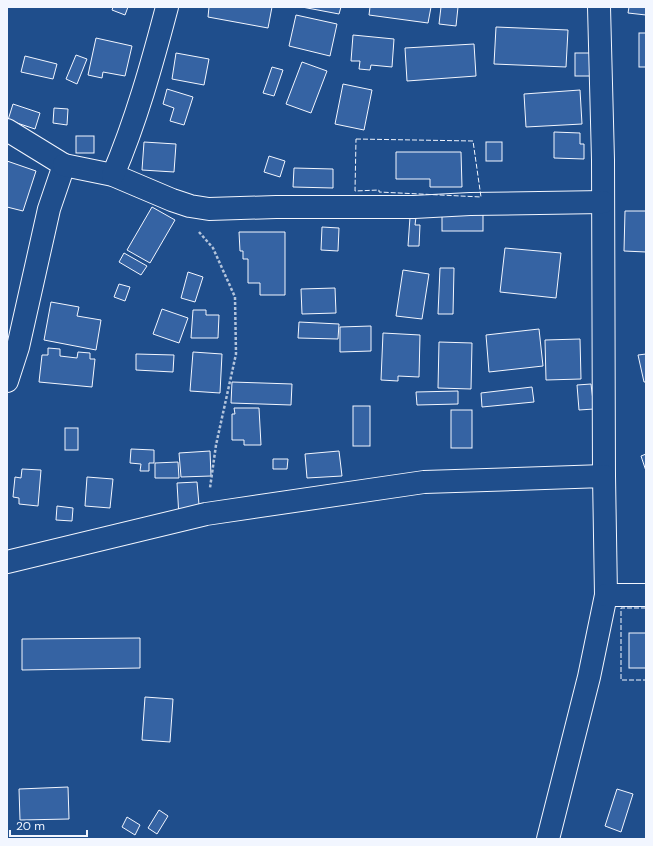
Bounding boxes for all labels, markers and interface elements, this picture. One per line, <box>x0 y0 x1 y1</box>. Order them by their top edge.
scale bar <box>10 812 87 838</box>
text: 20 m <box>16 818 45 834</box>

